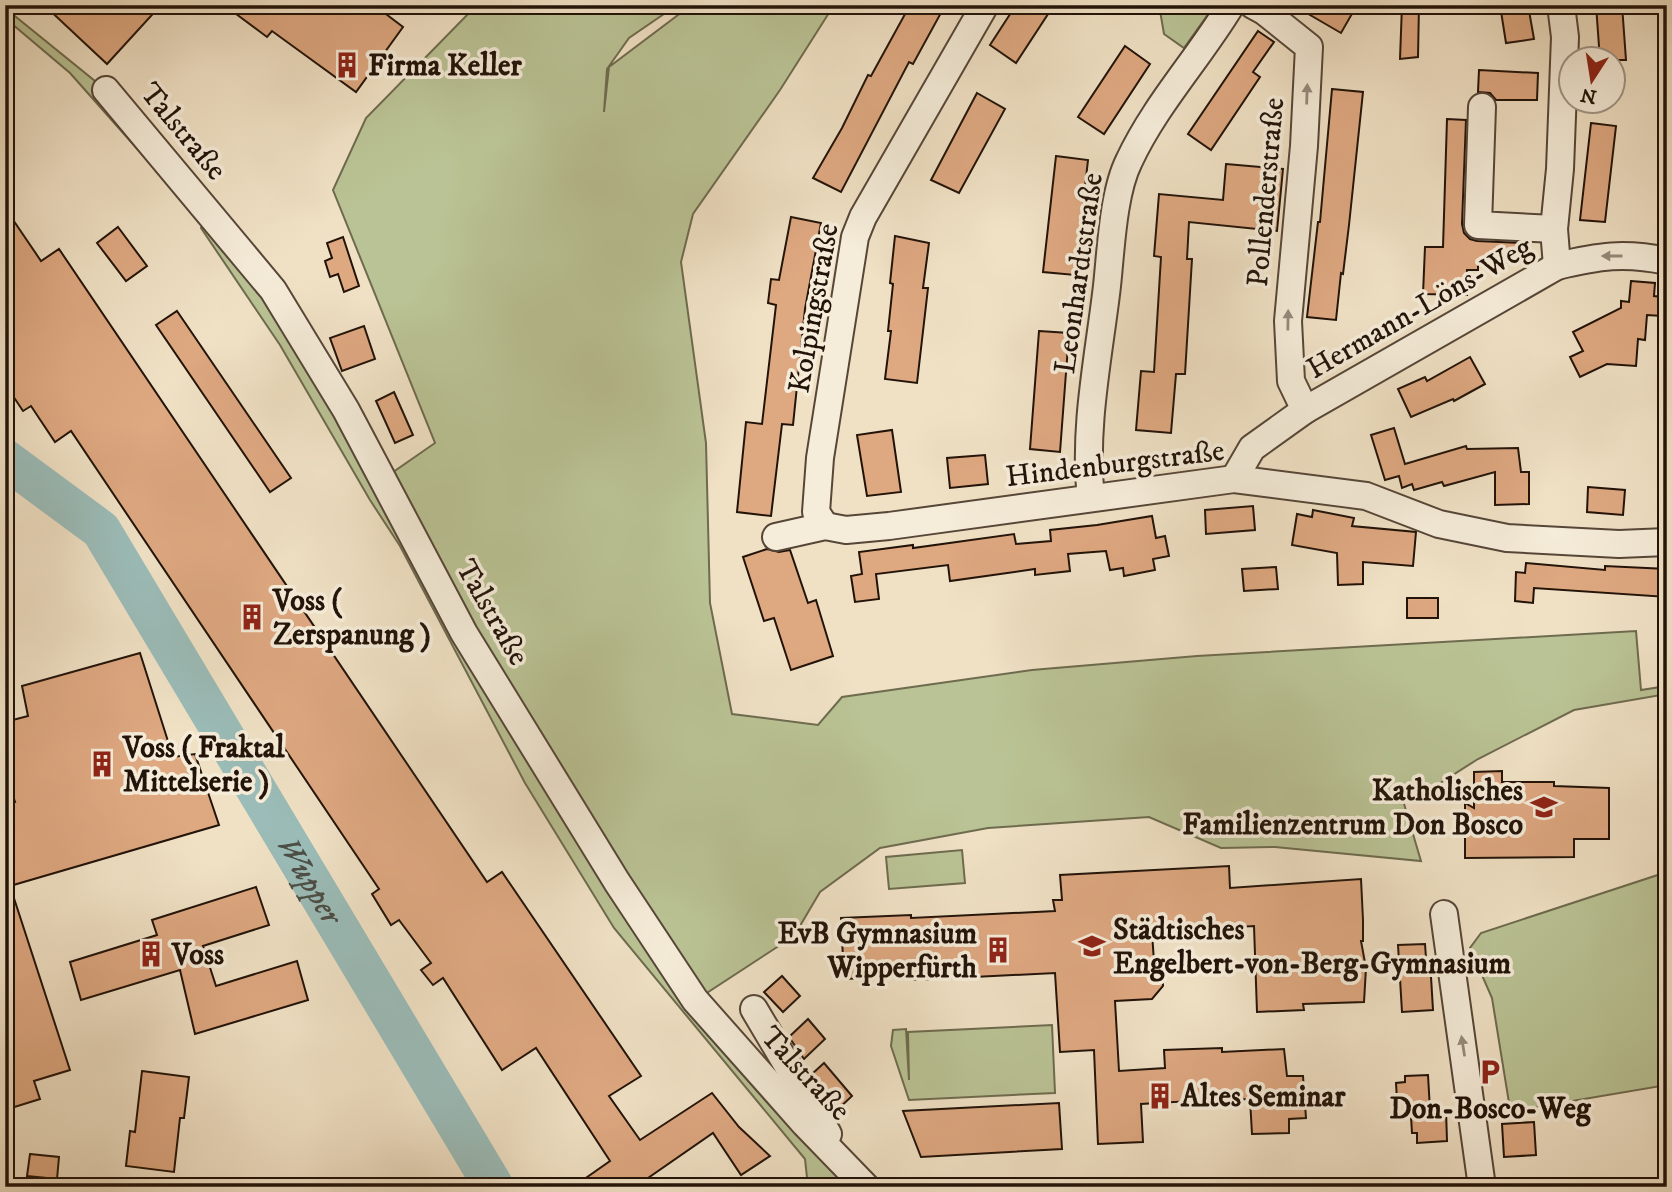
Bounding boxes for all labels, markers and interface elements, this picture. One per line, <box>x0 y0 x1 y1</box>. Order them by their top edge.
north arrow <box>1556 46 1626 116</box>
place label: Firma Keller <box>368 48 523 85</box>
building icon: Firma Keller <box>332 50 362 80</box>
street label: Talstraße <box>131 76 234 188</box>
one-way arrow <box>1302 82 1313 104</box>
text: N <box>1578 82 1599 108</box>
street label: Pollenderstraße <box>1240 96 1293 288</box>
street label: Leonhardtstraße <box>1047 170 1112 376</box>
street label: Kolpingstraße <box>781 221 848 396</box>
street label: Hermann-Löns-Weg <box>1300 229 1539 388</box>
one-way arrow <box>1600 250 1622 262</box>
one-way arrow <box>1282 309 1294 331</box>
street label: Hindenburgstraße <box>1004 433 1227 496</box>
street label: Talstraße <box>447 553 537 672</box>
place label: Voss ( Zerspanung ) <box>272 583 431 654</box>
building icon: Voss ( Zerspanung ) <box>237 602 267 632</box>
place label: Voss ( Fraktal Mittelserie ) <box>122 730 286 801</box>
building icon: Voss ( Fraktal Mittelserie ) <box>87 749 117 779</box>
place label: Katholisches Familienzentrum Don Bosco <box>1182 773 1523 844</box>
school or university icon: Katholisches Familienzentrum Don Bosco <box>1529 792 1559 822</box>
water label: Wupper <box>267 829 352 934</box>
place label: Städtisches Engelbert-von-Berg-Gymnasium <box>1113 912 1512 983</box>
place label: EvB Gymnasium Wipperfürth <box>777 916 977 987</box>
school or university icon: Städtisches Engelbert-von-Berg-Gymnasium <box>1077 931 1107 961</box>
building icon: EvB Gymnasium Wipperfürth <box>983 935 1013 965</box>
place label: Voss <box>171 937 224 974</box>
building icon: Voss <box>136 939 166 969</box>
street label: Talstraße <box>752 1019 858 1129</box>
one-way arrow <box>1457 1035 1468 1057</box>
parking icon: Don-Bosco-Weg <box>1475 1057 1505 1087</box>
place label: Altes Seminar <box>1180 1079 1346 1116</box>
building icon: Altes Seminar <box>1145 1081 1175 1111</box>
place label: Don-Bosco-Weg <box>1389 1091 1592 1128</box>

